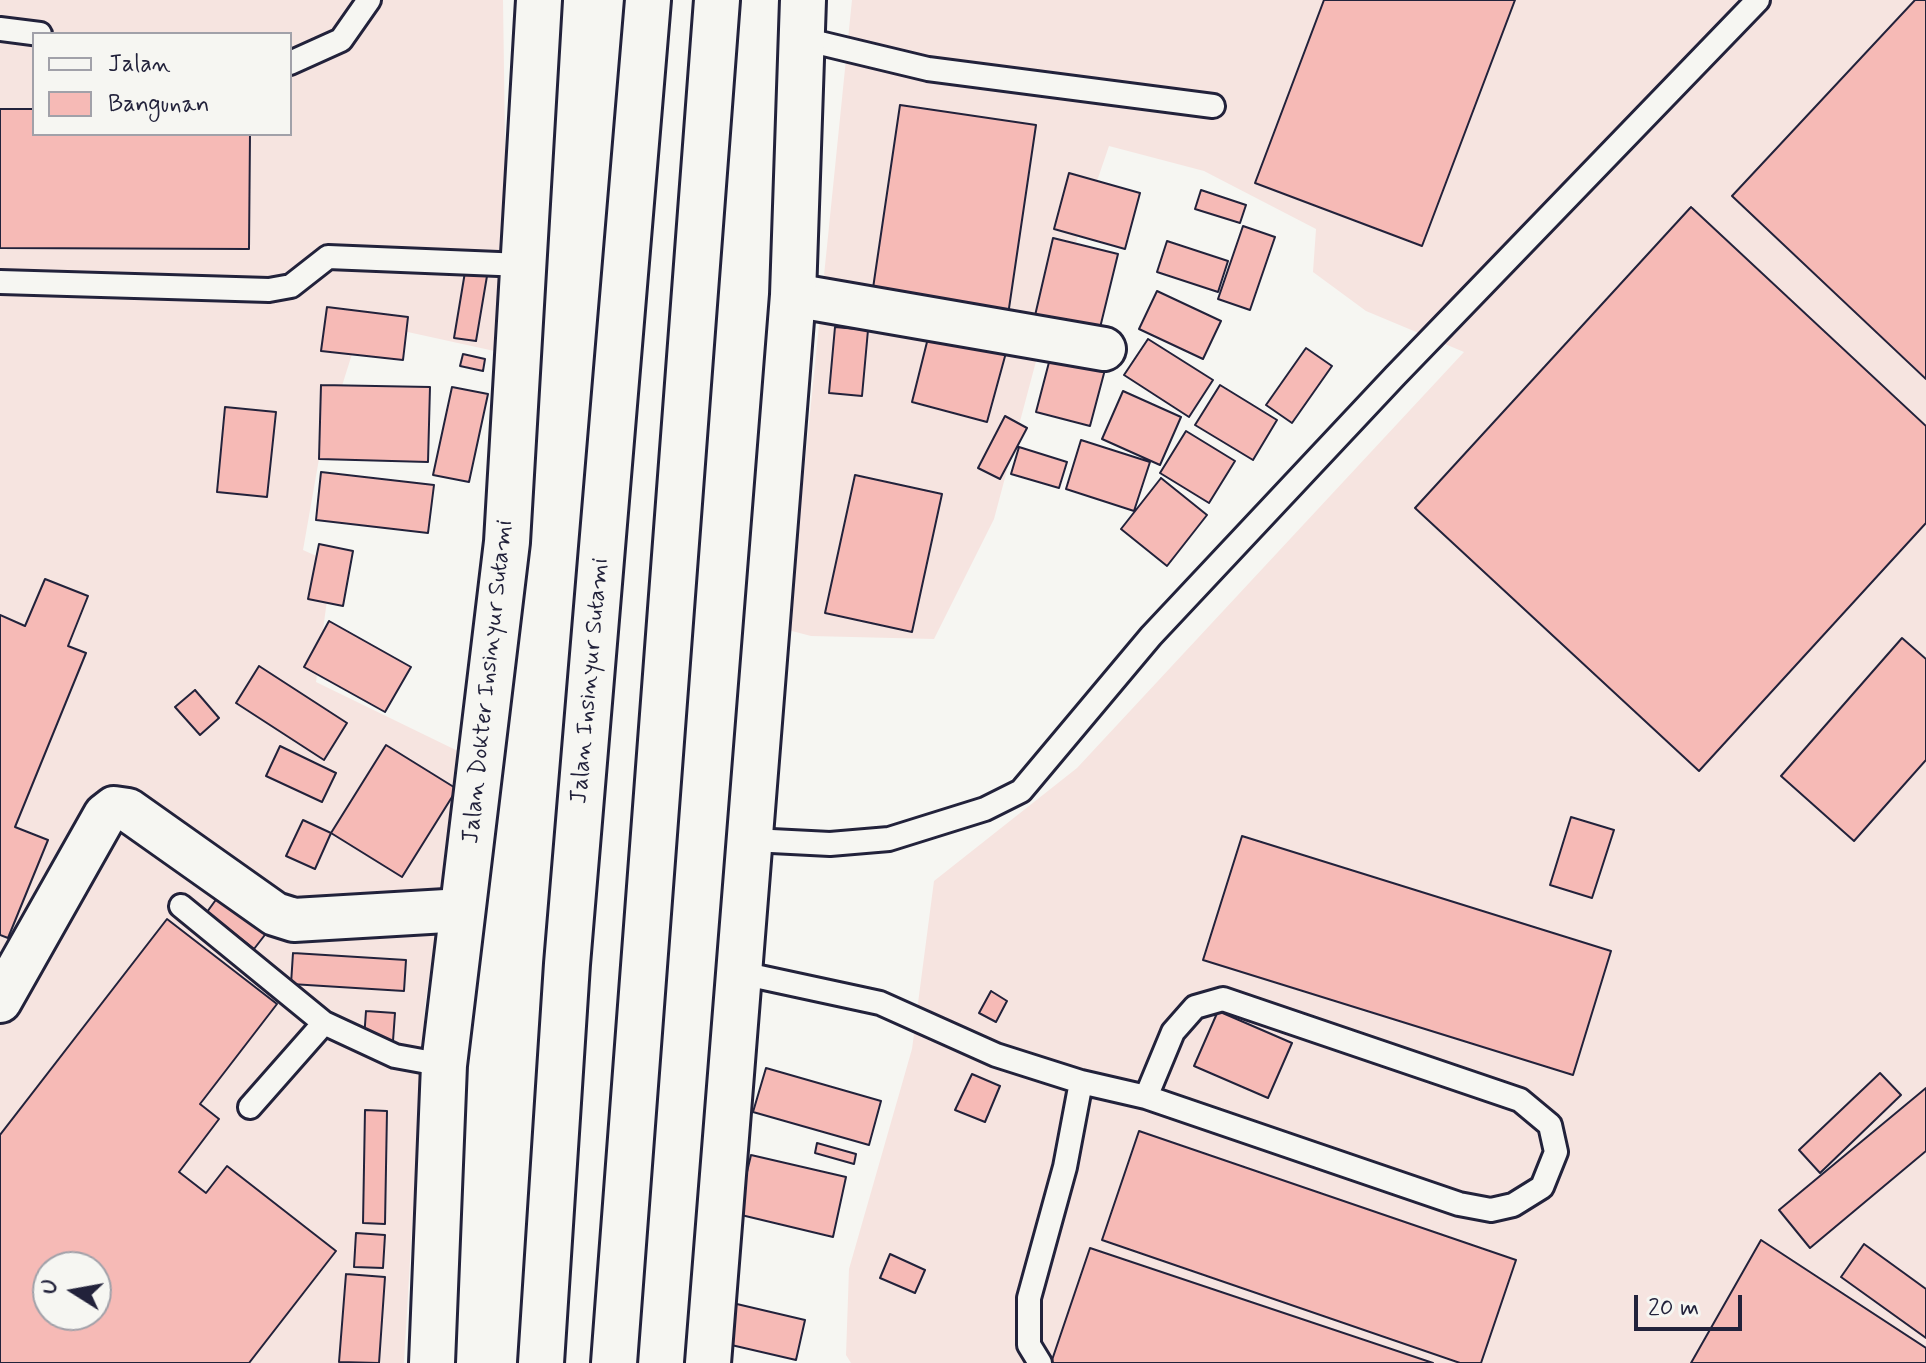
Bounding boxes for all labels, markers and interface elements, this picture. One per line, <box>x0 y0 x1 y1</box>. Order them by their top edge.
legend <box>32 32 292 136</box>
text: Jalan <box>108 49 171 80</box>
text: Bangunan <box>108 89 209 120</box>
street label: Jalan Dokter Insinyur Sutami <box>458 519 520 845</box>
street label: Jalan Insinyur Sutami <box>566 557 616 805</box>
north arrow <box>32 1251 112 1331</box>
text: U <box>35 1277 66 1296</box>
scale bar <box>1638 1279 1746 1329</box>
text: 20 m <box>1648 1293 1699 1324</box>

